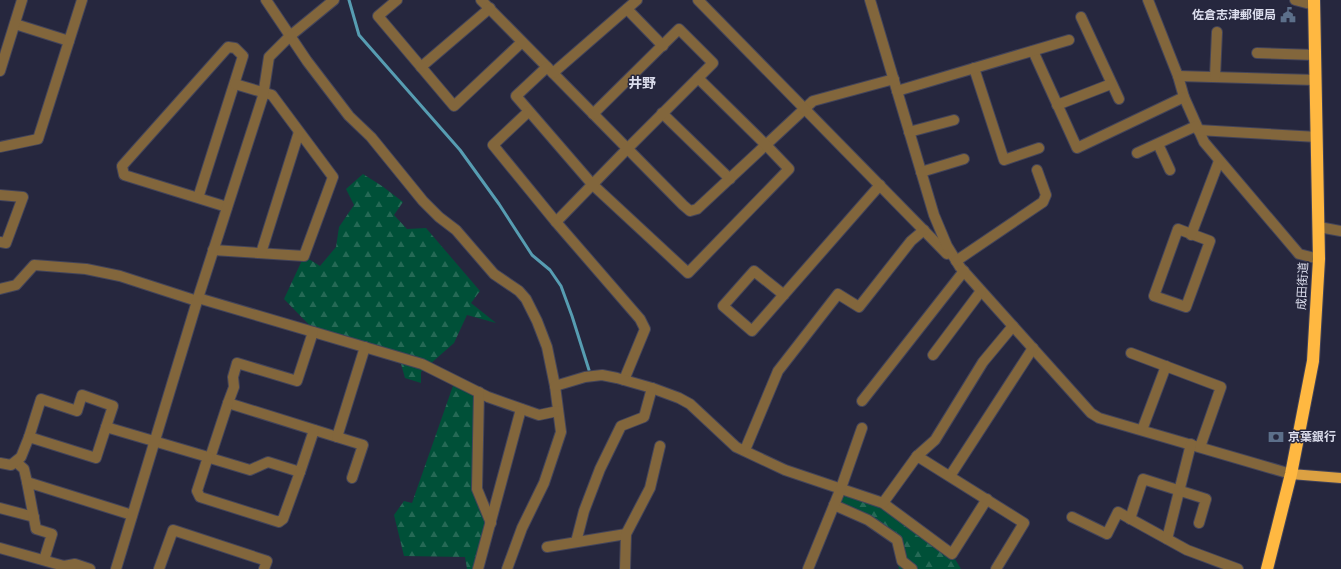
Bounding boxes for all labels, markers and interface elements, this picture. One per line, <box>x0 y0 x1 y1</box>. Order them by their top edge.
public building icon: 佐倉志津郵便局 <box>1279 6 1297 24</box>
place label: 佐倉志津郵便局 <box>1192 8 1276 23</box>
district label: 井野 <box>628 75 656 92</box>
street label: 成田街道 <box>1294 262 1312 310</box>
bank icon: 京葉銀行 <box>1267 428 1285 446</box>
place label: 京葉銀行 <box>1288 430 1336 445</box>

